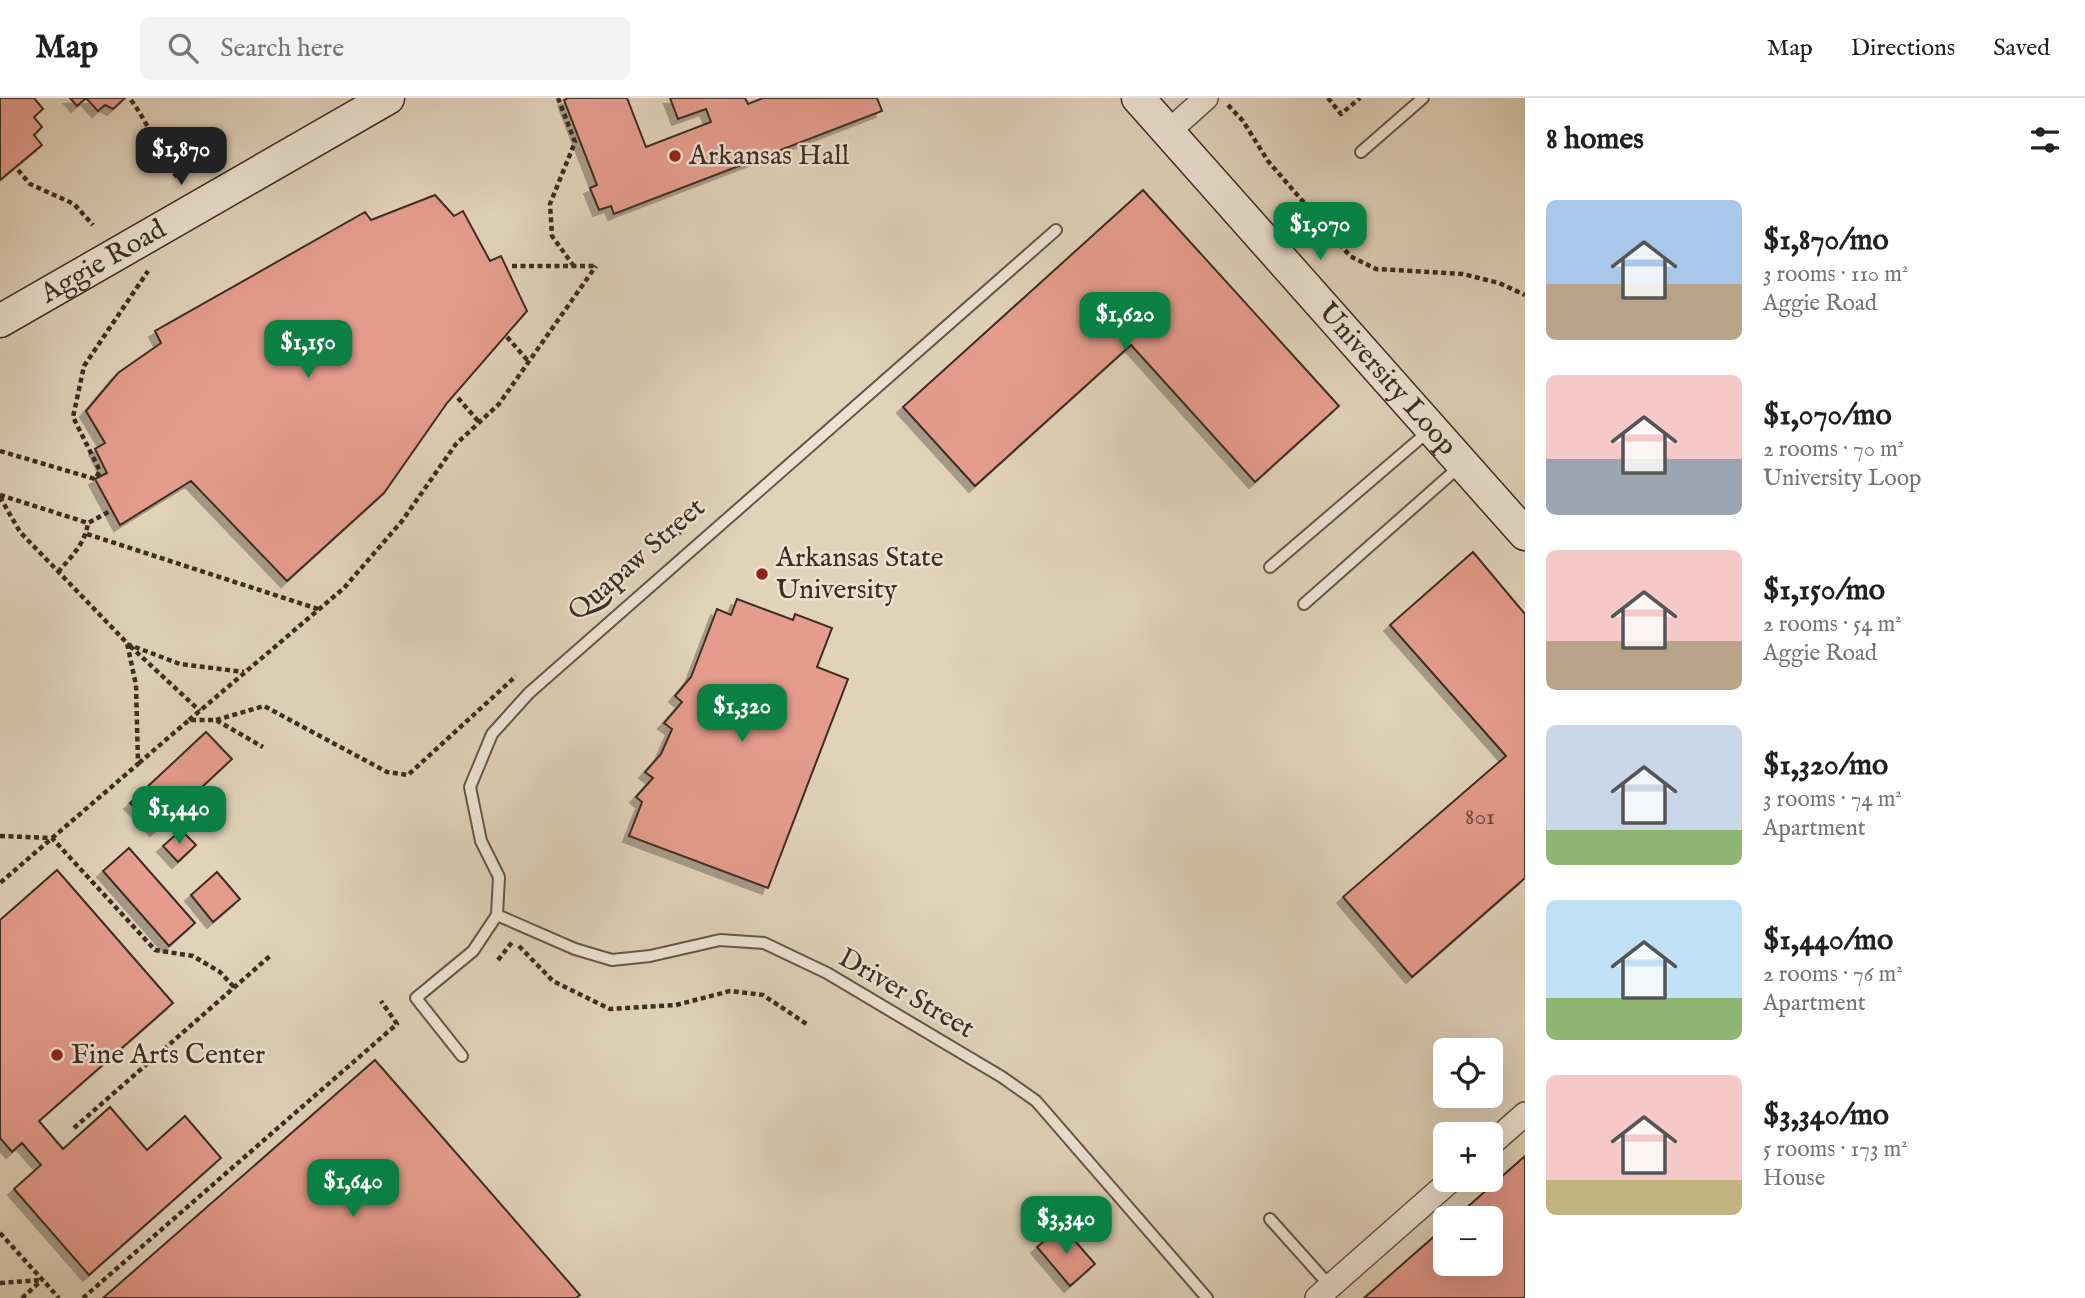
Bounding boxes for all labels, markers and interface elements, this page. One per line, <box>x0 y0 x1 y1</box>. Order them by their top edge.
search box <box>140 17 630 80</box>
text: Map <box>35 27 98 69</box>
icon: search <box>164 29 202 67</box>
text: Search here <box>220 32 344 65</box>
text: Map <box>1767 33 1813 64</box>
text: Directions <box>1851 33 1955 64</box>
text: Saved <box>1993 33 2050 64</box>
text: 8 homes <box>1546 121 1644 159</box>
icon: filters <box>2026 121 2064 159</box>
pin: $1,870 <box>124 127 238 187</box>
text: $1,870 <box>152 135 210 164</box>
place label: Arkansas Hall <box>688 139 850 174</box>
marker: Arkansas Hall <box>667 148 683 164</box>
pin: $1,070 <box>1263 202 1377 262</box>
text: $1,070 <box>1290 210 1350 239</box>
street label: Aggie Road <box>33 212 172 312</box>
text: $1,870/mo <box>1763 222 1889 260</box>
icon: home <box>1602 228 1686 312</box>
text: 3 rooms · 110 m² <box>1763 260 1908 289</box>
text: Aggie Road <box>1763 289 1877 318</box>
pin: $1,620 <box>1068 292 1182 352</box>
street label: University Loop <box>1310 295 1465 463</box>
text: $1,620 <box>1095 300 1155 329</box>
pin: $1,150 <box>251 320 365 380</box>
text: $1,150 <box>280 328 336 357</box>
text: $1,070/mo <box>1763 397 1892 435</box>
icon: home <box>1602 403 1686 487</box>
text: 2 rooms · 70 m² <box>1763 435 1904 464</box>
text: University Loop <box>1763 464 1922 493</box>
street label: Quapaw Street <box>561 491 713 629</box>
place label: Arkansas State University <box>775 541 944 608</box>
marker: Arkansas State University <box>754 566 770 582</box>
text: $1,150/mo <box>1763 572 1885 610</box>
icon: home <box>1602 578 1686 662</box>
text: 2 rooms · 54 m² <box>1763 610 1902 639</box>
text: Aggie Road <box>1763 639 1877 668</box>
pin: $1,320 <box>685 684 799 744</box>
text: $1,320 <box>713 692 771 721</box>
text: $1,320/mo <box>1763 747 1888 785</box>
icon: home <box>1602 753 1686 837</box>
text: 3 rooms · 74 m² <box>1763 785 1902 814</box>
pin: $1,440 <box>122 786 236 846</box>
text: $1,440 <box>148 794 210 823</box>
house number: 801 <box>1465 802 1495 833</box>
text: Apartment <box>1763 814 1866 843</box>
text: $1,440/mo <box>1763 922 1893 960</box>
icon: home <box>1602 928 1686 1012</box>
street label: Driver Street <box>832 941 981 1047</box>
text: 2 rooms · 76 m² <box>1763 960 1903 989</box>
text: Apartment <box>1763 989 1866 1018</box>
place label: Fine Arts Center <box>71 1038 265 1073</box>
map controls <box>1433 1038 1503 1276</box>
button: locate <box>1433 1038 1503 1108</box>
marker: Fine Arts Center <box>49 1047 65 1063</box>
text: $3,340/mo <box>1763 1097 1889 1135</box>
icon: home <box>1602 1103 1686 1187</box>
button: + <box>1433 1122 1503 1192</box>
text: 5 rooms · 173 m² <box>1763 1135 1908 1164</box>
pin: $1,640 <box>296 1160 410 1219</box>
text: House <box>1763 1164 1825 1193</box>
text: $1,640 <box>323 1167 383 1196</box>
pin: $3,340 <box>1009 1196 1123 1256</box>
text: $3,340 <box>1037 1204 1095 1233</box>
button: − <box>1433 1206 1503 1276</box>

